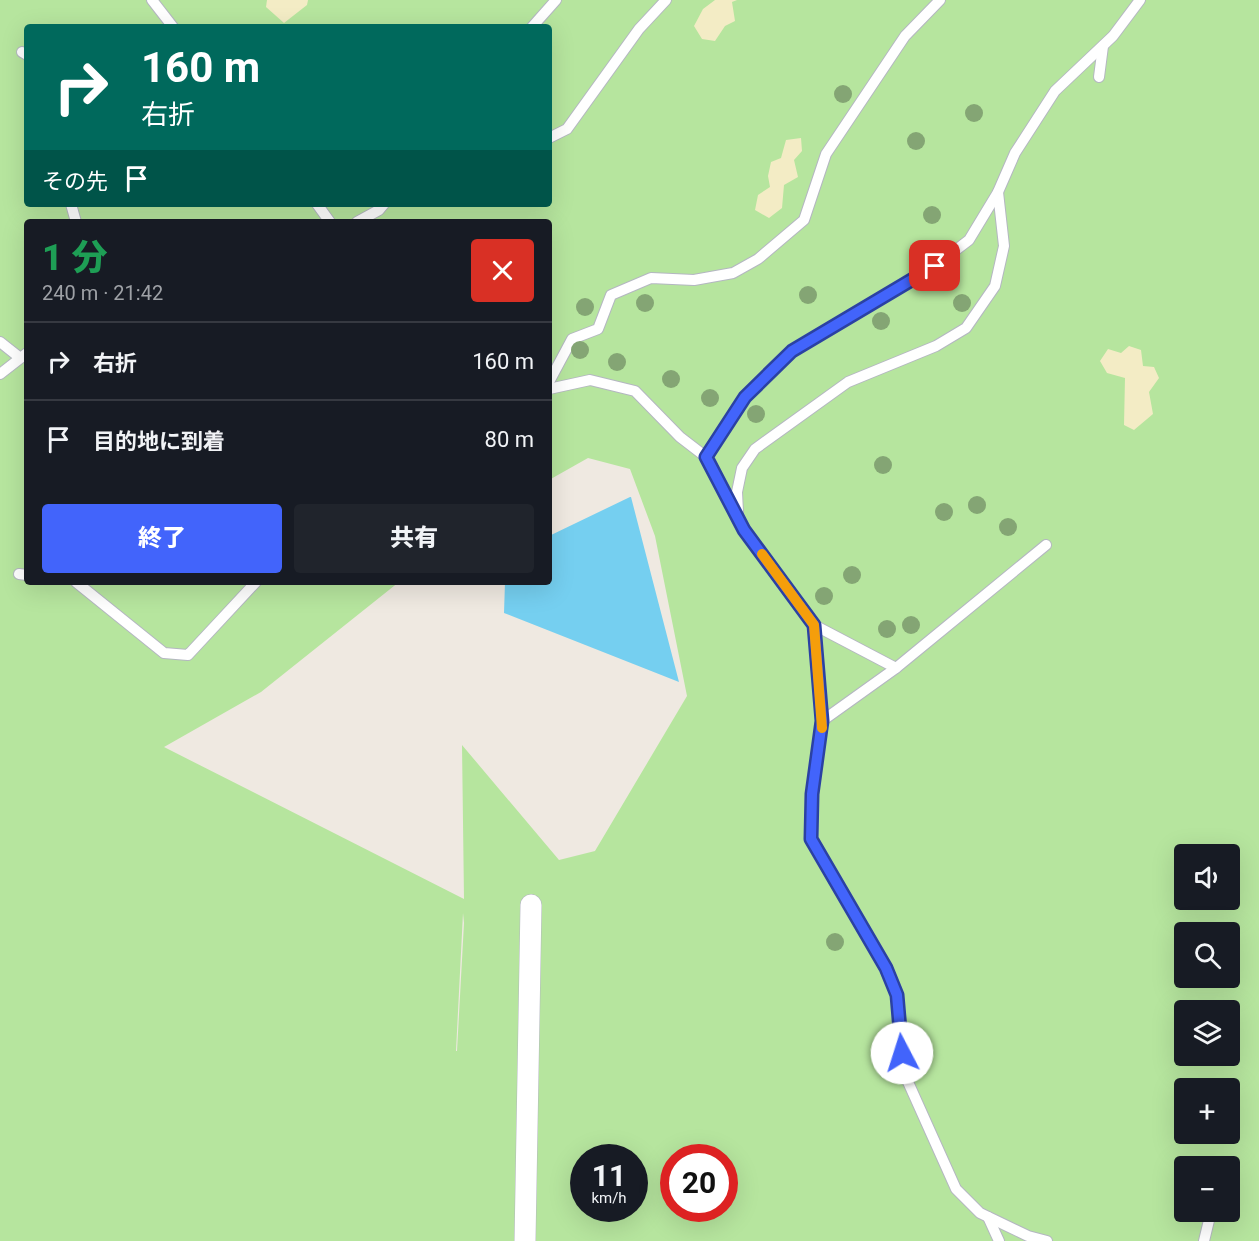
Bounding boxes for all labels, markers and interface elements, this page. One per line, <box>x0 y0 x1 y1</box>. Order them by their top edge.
text: 160 m <box>141 43 260 92</box>
icon: right <box>42 48 120 126</box>
text: 右折 <box>141 99 195 131</box>
icon: arrive <box>120 162 153 195</box>
text: その先 <box>42 169 108 194</box>
text: 1 分 <box>42 237 108 279</box>
button: close <box>471 239 534 302</box>
pin <box>909 240 960 291</box>
icon: arrive <box>918 249 951 282</box>
text: 240 m · 21:42 <box>42 281 163 305</box>
icon: right <box>42 345 75 378</box>
text: 160 m <box>472 349 534 374</box>
text: 右折 <box>93 351 137 376</box>
icon: arrive <box>42 423 75 456</box>
text: 80 m <box>485 427 534 452</box>
text: 目的地に到着 <box>93 429 225 454</box>
button: 終了 <box>42 504 282 573</box>
button: 共有 <box>294 504 534 573</box>
map controls <box>1174 844 1240 1222</box>
button: sound <box>1174 844 1240 910</box>
button: search <box>1174 922 1240 988</box>
button: layers <box>1174 1000 1240 1066</box>
position arrow <box>870 1021 934 1085</box>
button: + <box>1174 1078 1240 1144</box>
speed limit sign: 20 <box>660 1144 738 1222</box>
button: − <box>1174 1156 1240 1222</box>
text: 11 <box>592 1158 626 1193</box>
text: km/h <box>591 1189 627 1207</box>

